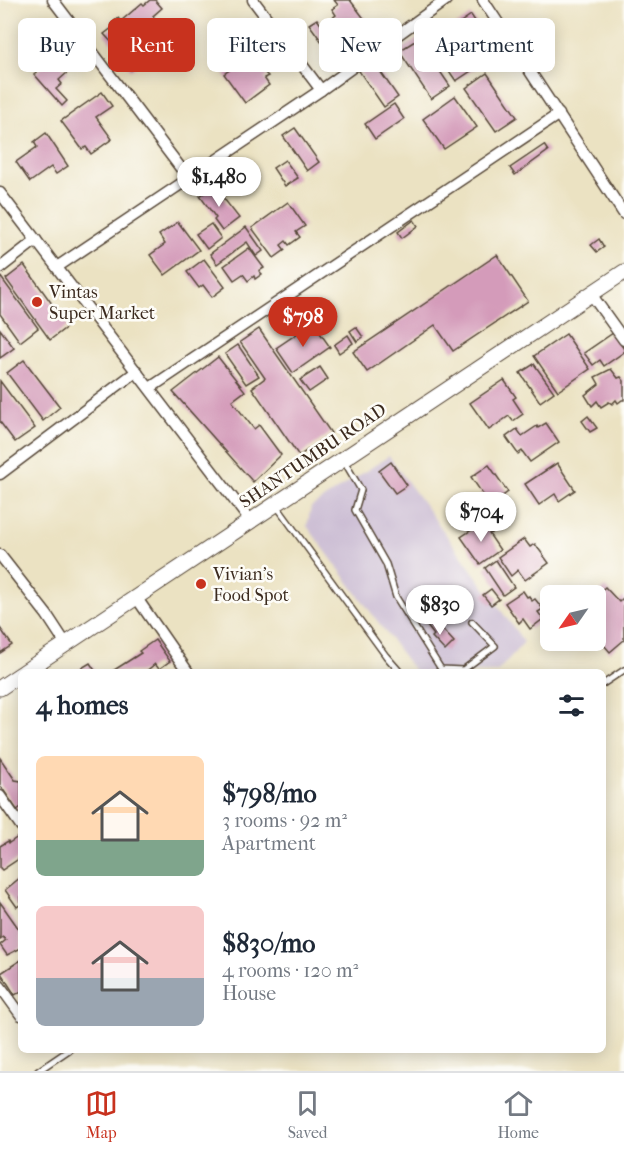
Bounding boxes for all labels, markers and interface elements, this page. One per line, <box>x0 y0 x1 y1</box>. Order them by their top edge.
chip: Buy <box>18 18 96 72</box>
chip: Rent <box>108 18 195 72</box>
chip: Filters <box>207 18 307 72</box>
chip: New <box>319 18 402 72</box>
chip: Apartment <box>414 18 555 72</box>
pin: $1,480 <box>170 157 268 208</box>
text: $1,480 <box>191 165 247 188</box>
place label: Vintas Super Market <box>48 282 156 324</box>
marker: Vintas Super Market <box>30 295 44 309</box>
pin: $798 <box>267 297 339 348</box>
text: $798 <box>282 305 324 328</box>
street label: SHANTUMBU ROAD <box>236 399 390 513</box>
pin: $704 <box>445 492 517 543</box>
text: $704 <box>459 500 503 523</box>
place label: Vivian’s Food Spot <box>212 564 290 606</box>
marker: Vivian’s Food Spot <box>194 577 208 591</box>
pin: $830 <box>404 585 476 636</box>
north arrow <box>540 585 606 651</box>
map controls <box>540 585 606 651</box>
text: $830 <box>420 593 460 616</box>
icon: filters <box>555 689 588 722</box>
text: 4 homes <box>36 690 128 721</box>
text: $798/mo <box>222 778 317 809</box>
icon: home <box>84 780 156 852</box>
text: 3 rooms · 92 m² <box>222 809 347 832</box>
text: Apartment <box>222 832 316 855</box>
text: $830/mo <box>222 928 315 959</box>
icon: home <box>84 930 156 1002</box>
text: 4 rooms · 120 m² <box>222 959 358 982</box>
text: House <box>222 982 276 1005</box>
tab: Map <box>85 1087 118 1142</box>
tab: Saved <box>288 1087 328 1142</box>
tab: Home <box>497 1087 539 1142</box>

